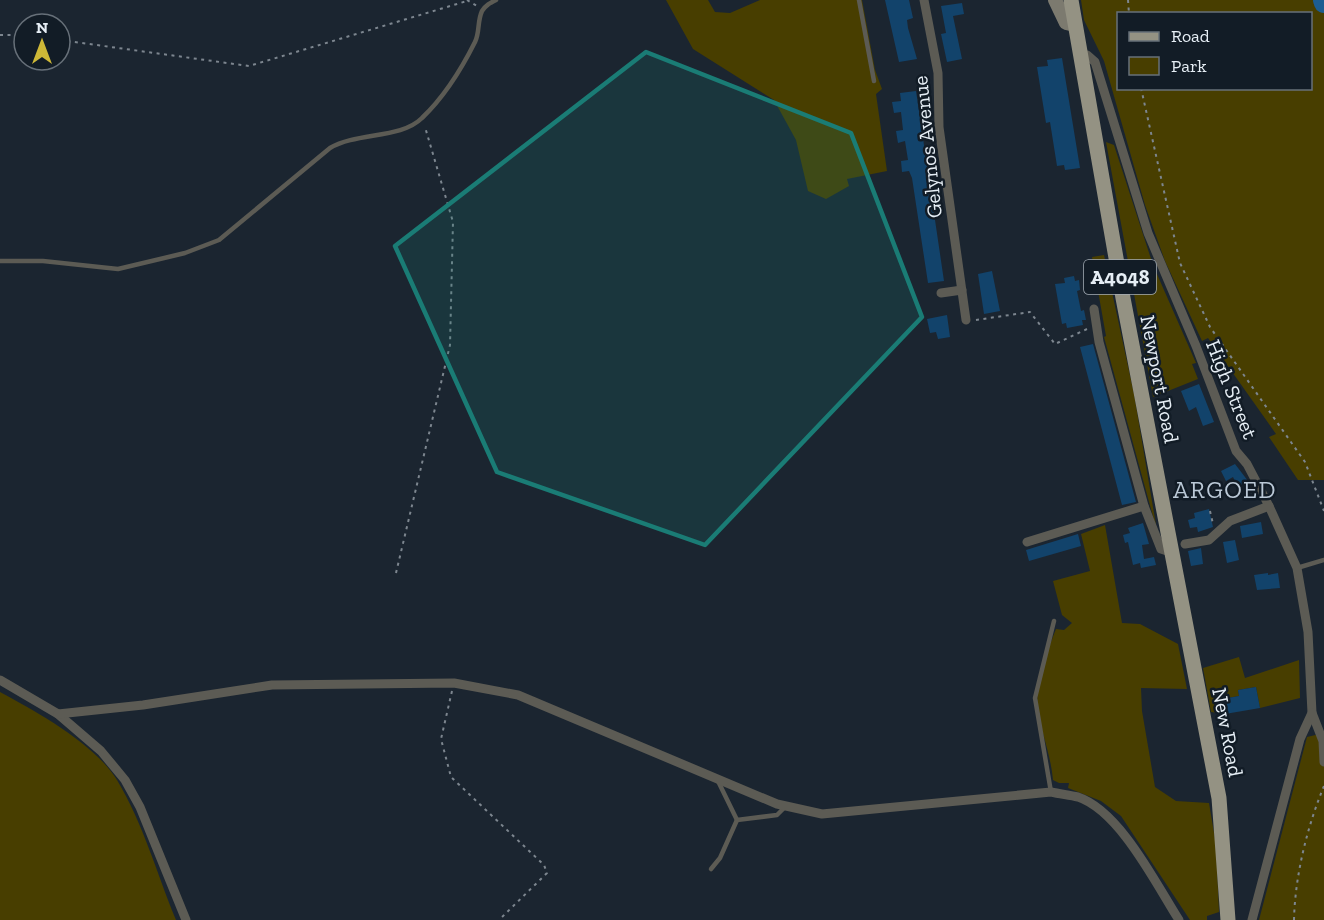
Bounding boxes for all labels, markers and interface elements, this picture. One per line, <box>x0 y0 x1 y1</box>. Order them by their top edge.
north arrow <box>12 12 72 72</box>
legend <box>1117 12 1312 90</box>
text: N <box>36 18 48 37</box>
text: Road <box>1171 25 1210 47</box>
text: Park <box>1171 55 1207 77</box>
street label: Gelynos Avenue <box>907 74 947 219</box>
road number: A4048 <box>1084 260 1156 294</box>
street label: Newport Road <box>1135 313 1185 445</box>
street label: High Street <box>1201 336 1263 442</box>
district label: ARGOED <box>1173 475 1277 504</box>
street label: New Road <box>1207 685 1249 779</box>

